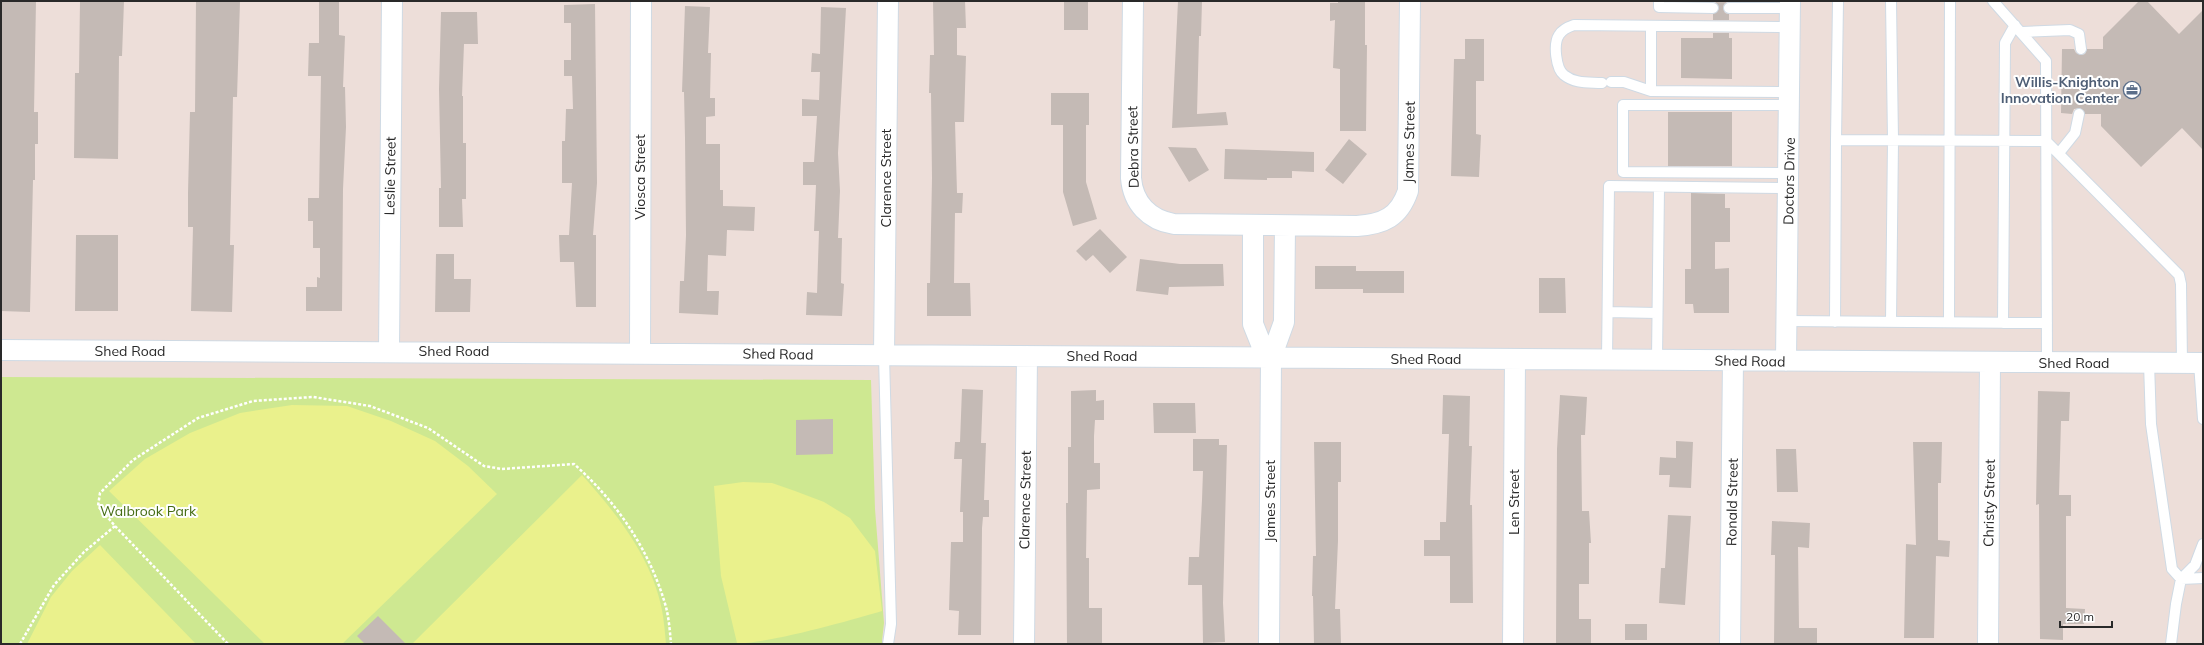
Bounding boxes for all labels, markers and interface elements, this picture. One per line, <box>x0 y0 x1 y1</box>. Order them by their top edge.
place label: Willis-Knighton Innovation Center <box>2001 73 2119 107</box>
office icon: Willis-Knighton Innovation Center <box>2122 80 2142 100</box>
street label: James Street <box>1399 101 1419 183</box>
street label: Debra Street <box>1123 106 1143 188</box>
street label: Clarence Street <box>877 128 895 227</box>
street label: Viosca Street <box>631 134 649 220</box>
street label: Leslie Street <box>380 136 400 216</box>
street label: Doctors Drive <box>1779 137 1799 225</box>
street label: Shed Road <box>95 342 165 360</box>
street label: Shed Road <box>419 342 489 360</box>
street label: Shed Road <box>742 344 814 364</box>
street label: Shed Road <box>1067 347 1137 365</box>
street label: Shed Road <box>1391 350 1461 368</box>
street label: Shed Road <box>1714 351 1786 371</box>
street label: Shed Road <box>2039 354 2109 372</box>
street label: Clarence Street <box>1015 450 1035 550</box>
street label: Ronald Street <box>1722 458 1742 546</box>
street label: Christy Street <box>1979 459 1999 547</box>
street label: James Street <box>1261 460 1279 542</box>
street label: Len Street <box>1505 469 1523 535</box>
park label: Walbrook Park <box>100 502 197 520</box>
scale bar <box>2060 603 2112 629</box>
text: 20 m <box>2066 609 2094 624</box>

